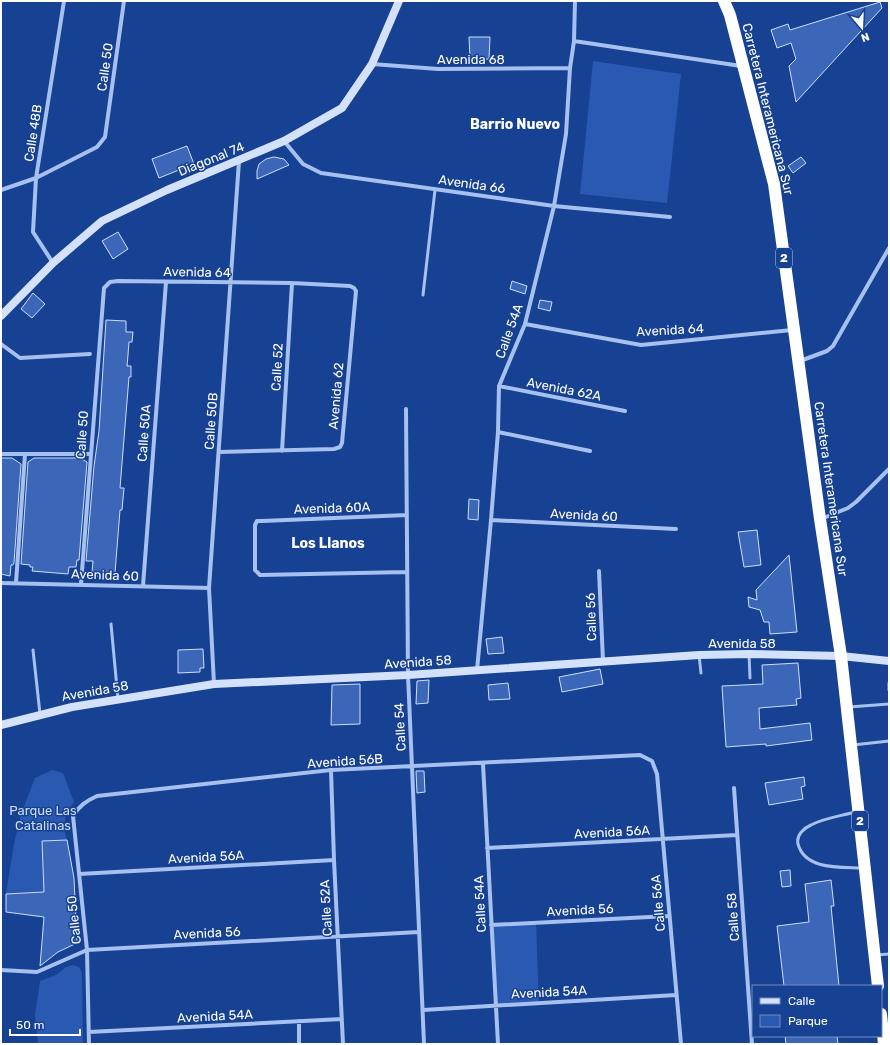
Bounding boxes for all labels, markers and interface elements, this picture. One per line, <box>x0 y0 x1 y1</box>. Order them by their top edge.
north arrow <box>842 8 882 48</box>
street label: Carretera Interamericana Sur <box>739 22 797 196</box>
text: N <box>859 30 871 44</box>
street label: Calle 50 <box>94 42 116 92</box>
street label: Avenida 68 <box>437 52 505 67</box>
street label: Calle 48B <box>21 103 45 163</box>
district label: Barrio Nuevo <box>470 116 560 133</box>
street label: Diagonal 74 <box>176 139 247 180</box>
street label: Avenida 66 <box>438 172 507 196</box>
road number: 2 <box>776 248 792 268</box>
street label: Avenida 64 <box>163 264 231 280</box>
street label: Calle 54A <box>492 301 526 360</box>
street label: Avenida 64 <box>636 321 704 339</box>
street label: Calle 52 <box>268 343 286 391</box>
street label: Avenida 62 <box>326 362 346 430</box>
street label: Avenida 62A <box>525 374 603 404</box>
street label: Calle 50B <box>202 392 220 450</box>
street label: Carretera Interamericana Sur <box>811 401 851 577</box>
street label: Calle 50A <box>135 404 153 462</box>
street label: Calle 50 <box>73 410 91 460</box>
street label: Avenida 60A <box>294 499 371 517</box>
street label: Avenida 60 <box>550 506 618 524</box>
district label: Los Llanos <box>291 535 365 552</box>
street label: Avenida 60 <box>71 566 139 584</box>
street label: Calle 56 <box>583 593 599 641</box>
street label: Avenida 58 <box>708 636 776 651</box>
street label: Avenida 58 <box>384 652 452 672</box>
street label: Avenida 58 <box>60 678 130 704</box>
street label: Calle 54 <box>391 702 409 752</box>
street label: Avenida 56B <box>307 751 383 771</box>
park label: Parque Las Catalinas <box>9 803 77 833</box>
road number: 2 <box>852 811 868 831</box>
street label: Avenida 56A <box>574 823 651 841</box>
street label: Avenida 56A <box>168 848 245 866</box>
street label: Calle 56A <box>648 874 668 932</box>
street label: Calle 54A <box>471 875 489 933</box>
street label: Calle 52A <box>317 879 335 937</box>
street label: Calle 58 <box>724 892 742 942</box>
street label: Calle 50 <box>64 895 84 945</box>
street label: Avenida 56 <box>546 901 614 919</box>
street label: Avenida 56 <box>173 924 241 942</box>
street label: Avenida 54A <box>511 983 588 1001</box>
legend <box>752 985 882 1037</box>
text: Calle <box>788 994 815 1008</box>
street label: Avenida 54A <box>177 1007 254 1025</box>
scale bar <box>10 1011 80 1037</box>
text: Parque <box>788 1014 828 1028</box>
text: 50 m <box>16 1018 44 1032</box>

